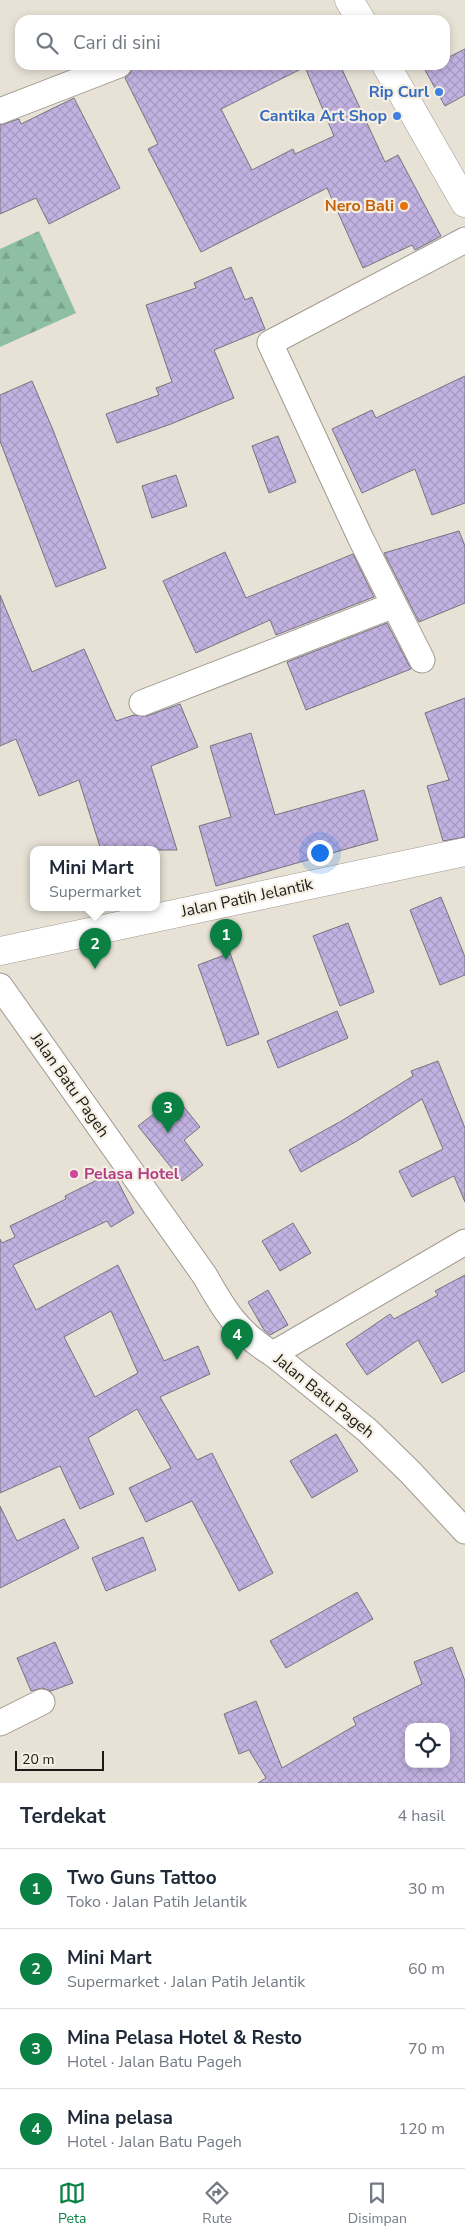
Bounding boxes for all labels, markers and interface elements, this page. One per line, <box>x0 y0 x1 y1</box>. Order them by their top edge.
search box <box>15 15 450 70</box>
icon: search <box>33 29 61 57</box>
text: Cari di sini <box>73 30 161 56</box>
place label: Rip Curl <box>369 81 429 103</box>
marker: Rip Curl <box>433 86 445 98</box>
place label: Cantika Art Shop <box>259 105 387 127</box>
marker: Cantika Art Shop <box>391 110 403 122</box>
place label: Nero Bali <box>325 195 394 217</box>
marker: Nero Bali <box>398 200 410 212</box>
your location <box>307 840 333 866</box>
popup <box>30 846 160 911</box>
text: Mini Mart <box>49 855 133 881</box>
street label: Jalan Patih Jelantik <box>178 873 316 923</box>
text: Supermarket <box>49 881 141 903</box>
pin: 1 <box>210 919 242 960</box>
pin: 2 <box>79 928 111 969</box>
street label: Jalan Batu Pageh <box>25 1027 114 1142</box>
pin: 3 <box>152 1092 184 1133</box>
place label: Pelasa Hotel <box>84 1163 179 1185</box>
marker: Pelasa Hotel <box>68 1168 80 1180</box>
pin: 4 <box>221 1319 253 1360</box>
street label: Jalan Batu Pageh <box>268 1348 379 1443</box>
map controls <box>405 1723 450 1768</box>
button: locate <box>405 1723 450 1768</box>
scale bar <box>15 1748 104 1771</box>
text: 20 m <box>22 1750 54 1769</box>
text: Terdekat <box>20 1802 106 1830</box>
text: 4 hasil <box>398 1805 445 1827</box>
text: Two Guns Tattoo <box>67 1865 217 1891</box>
text: 1 <box>31 1878 41 1900</box>
text: 30 m <box>408 1878 445 1900</box>
text: Toko · Jalan Patih Jelantik <box>67 1891 247 1913</box>
text: Mini Mart <box>67 1945 152 1971</box>
text: 2 <box>31 1958 41 1980</box>
text: 60 m <box>408 1958 445 1980</box>
text: Supermarket · Jalan Patih Jelantik <box>67 1971 305 1993</box>
text: Mina Pelasa Hotel & Resto <box>67 2025 302 2051</box>
text: 3 <box>31 2038 41 2060</box>
text: 70 m <box>408 2038 445 2060</box>
text: Hotel · Jalan Batu Pageh <box>67 2051 242 2073</box>
text: Mina pelasa <box>67 2105 173 2131</box>
text: 4 <box>31 2118 41 2140</box>
text: 120 m <box>398 2118 445 2140</box>
text: Hotel · Jalan Batu Pageh <box>67 2131 242 2153</box>
tab: Peta <box>58 2179 86 2228</box>
tab: Rute <box>202 2179 232 2228</box>
tab: Disimpan <box>348 2179 407 2228</box>

